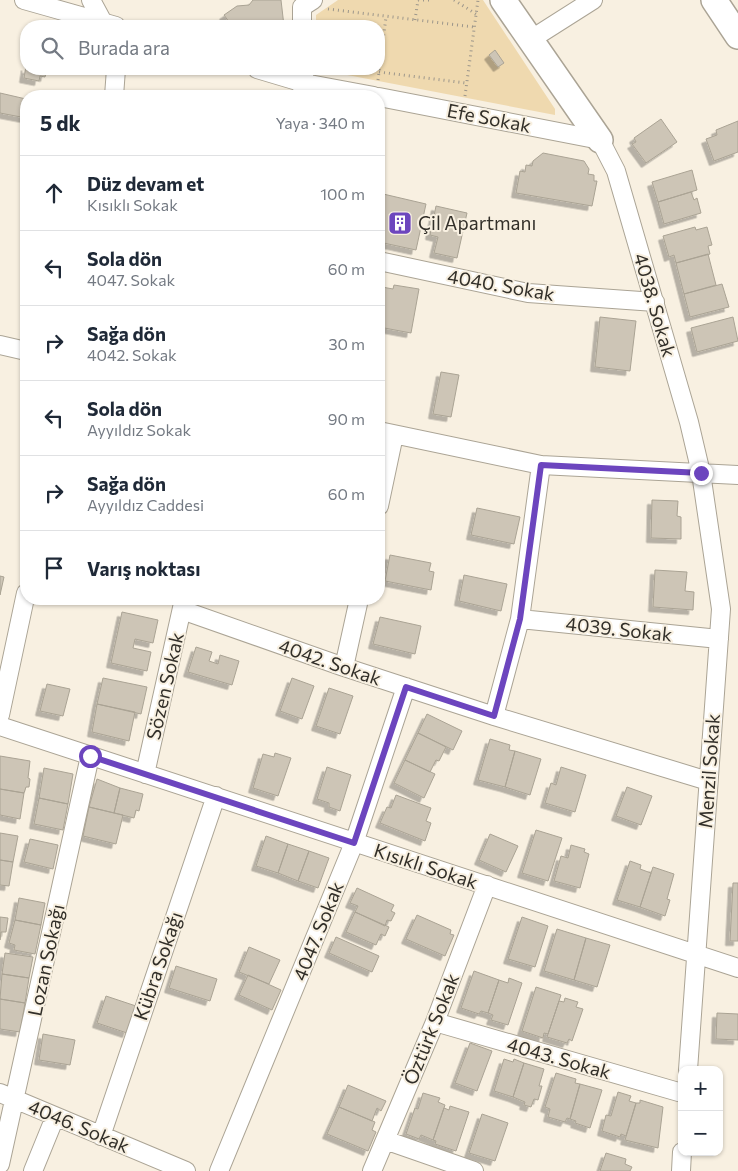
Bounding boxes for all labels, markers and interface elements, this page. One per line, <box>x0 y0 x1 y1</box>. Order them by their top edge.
search box <box>20 20 385 75</box>
icon: search <box>38 34 66 62</box>
text: Burada ara <box>78 36 170 59</box>
street label: Efe Sokak <box>445 98 533 137</box>
text: 5 dk <box>40 110 81 135</box>
text: Yaya · 340 m <box>275 113 365 132</box>
text: Düz devam et <box>87 172 204 195</box>
icon: ahead <box>40 179 68 207</box>
text: 100 m <box>320 184 365 203</box>
text: Kısıklı Sokak <box>87 195 178 214</box>
building icon: Çil Apartmanı <box>387 210 413 236</box>
place label: Çil Apartmanı <box>418 211 536 234</box>
text: Sola dön <box>87 247 162 270</box>
street label: 4038. Sokak <box>630 250 681 359</box>
icon: left <box>40 254 68 282</box>
text: 60 m <box>328 259 365 278</box>
street label: 4040. Sokak <box>446 264 556 305</box>
text: 4047. Sokak <box>87 270 175 289</box>
text: Sağa dön <box>87 322 166 345</box>
icon: right <box>40 329 68 357</box>
text: 30 m <box>328 334 365 353</box>
text: 4042. Sokak <box>87 345 177 364</box>
text: Sola dön <box>87 397 162 420</box>
icon: left <box>40 404 68 432</box>
text: 90 m <box>328 409 365 428</box>
text: Ayyıldız Sokak <box>87 420 191 439</box>
route end <box>690 462 713 485</box>
text: Sağa dön <box>87 472 166 495</box>
icon: right <box>40 479 68 507</box>
text: 60 m <box>328 484 365 503</box>
text: Ayyıldız Caddesi <box>87 495 204 514</box>
icon: arrive <box>40 554 68 582</box>
text: Varış noktası <box>87 557 200 580</box>
street label: 4039. Sokak <box>565 611 673 646</box>
street label: Sözen Sokak <box>141 630 188 742</box>
street label: 4042. Sokak <box>276 633 384 690</box>
street label: Menzil Sokak <box>693 713 724 829</box>
route start <box>79 745 102 768</box>
street label: Kısıklı Sokak <box>371 838 481 893</box>
street label: 4047. Sokak <box>287 878 348 984</box>
street label: Lozan Sokağı <box>22 902 69 1018</box>
street label: Kübra Sokağı <box>128 909 187 1023</box>
street label: Öztürk Sokak <box>398 970 463 1088</box>
street label: 4043. Sokak <box>505 1032 614 1083</box>
map controls <box>678 1066 723 1156</box>
button: + <box>678 1066 723 1111</box>
street label: 4046. Sokak <box>25 1094 133 1157</box>
button: − <box>678 1111 723 1156</box>

